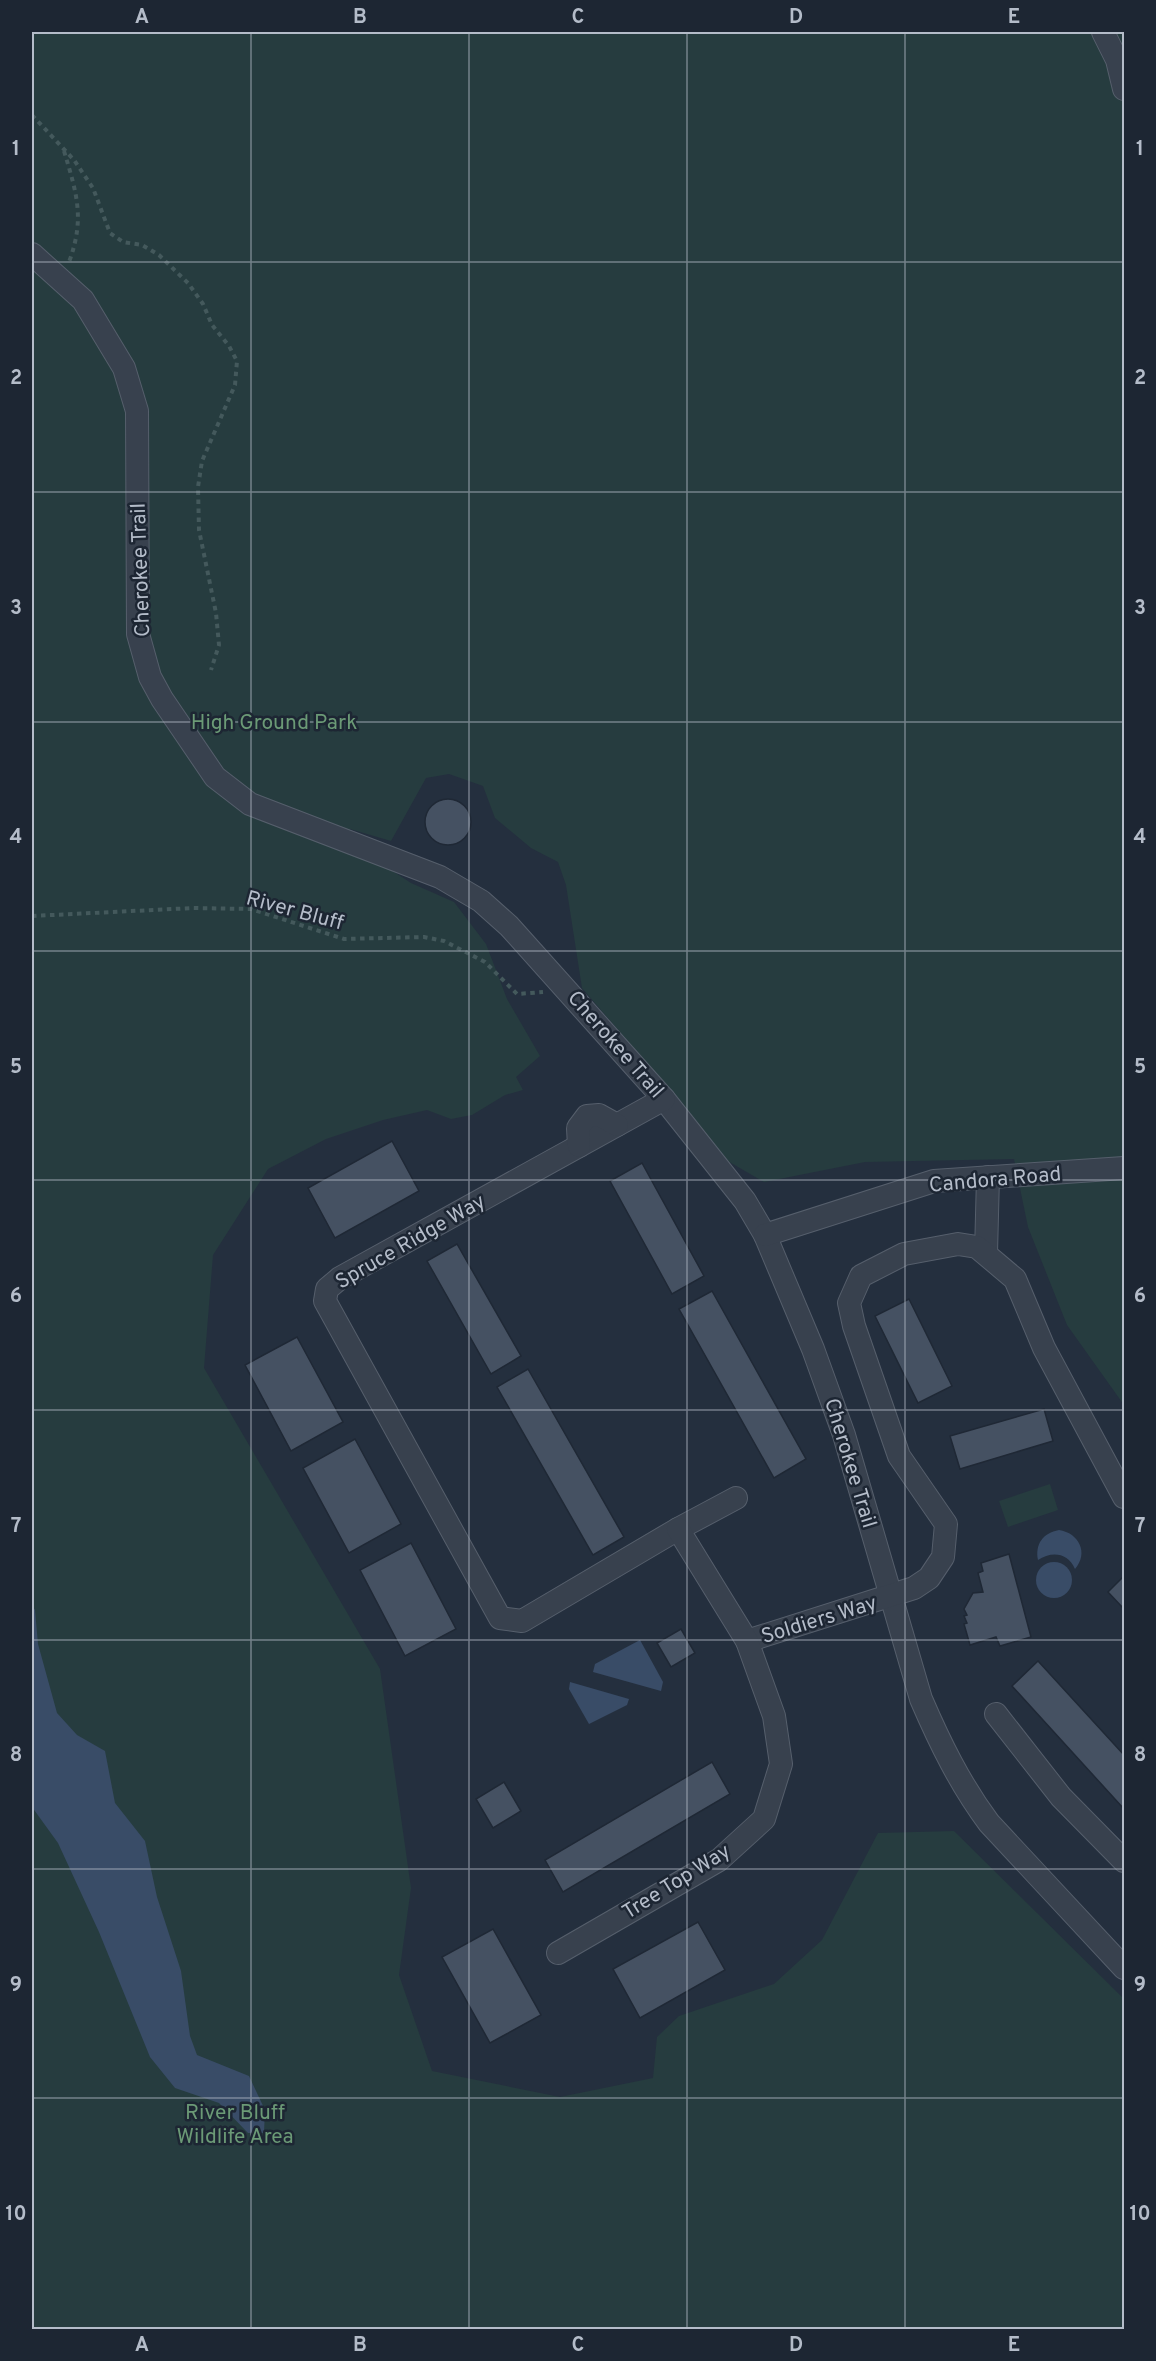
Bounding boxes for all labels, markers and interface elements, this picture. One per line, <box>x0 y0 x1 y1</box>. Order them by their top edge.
text: A <box>135 5 149 31</box>
text: B <box>353 5 367 31</box>
text: C <box>572 5 584 31</box>
text: D <box>789 5 803 31</box>
text: E <box>1008 5 1020 31</box>
text: 1 <box>12 137 20 163</box>
text: 1 <box>1136 137 1144 163</box>
text: 2 <box>10 366 22 392</box>
text: 2 <box>1134 366 1146 392</box>
street label: Cherokee Trail <box>126 502 157 637</box>
text: 3 <box>10 596 22 622</box>
text: 3 <box>1134 596 1146 622</box>
park label: High Ground Park <box>191 710 357 737</box>
text: 4 <box>10 825 22 851</box>
text: 4 <box>1134 825 1146 851</box>
street label: River Bluff <box>243 885 346 937</box>
street label: Cherokee Trail <box>561 985 669 1104</box>
text: 5 <box>10 1055 22 1081</box>
text: 5 <box>1134 1055 1146 1081</box>
street label: Candora Road <box>928 1161 1062 1200</box>
street label: Spruce Ridge Way <box>331 1188 491 1296</box>
text: 6 <box>10 1284 22 1310</box>
text: 6 <box>1134 1284 1146 1310</box>
street label: Cherokee Trail <box>817 1395 882 1532</box>
text: 7 <box>11 1514 21 1540</box>
text: 7 <box>1135 1514 1145 1540</box>
street label: Soldiers Way <box>758 1590 881 1651</box>
text: 8 <box>10 1743 22 1769</box>
text: 8 <box>1134 1743 1146 1769</box>
street label: Tree Top Way <box>618 1838 736 1926</box>
text: 9 <box>10 1973 22 1999</box>
text: 9 <box>1134 1973 1146 1999</box>
park label: River Bluff Wildlife Area <box>176 2100 294 2151</box>
text: 10 <box>5 2202 27 2228</box>
text: 10 <box>1129 2202 1151 2228</box>
text: A <box>135 2333 149 2359</box>
text: B <box>353 2333 367 2359</box>
text: C <box>572 2333 584 2359</box>
text: D <box>789 2333 803 2359</box>
text: E <box>1008 2333 1020 2359</box>

